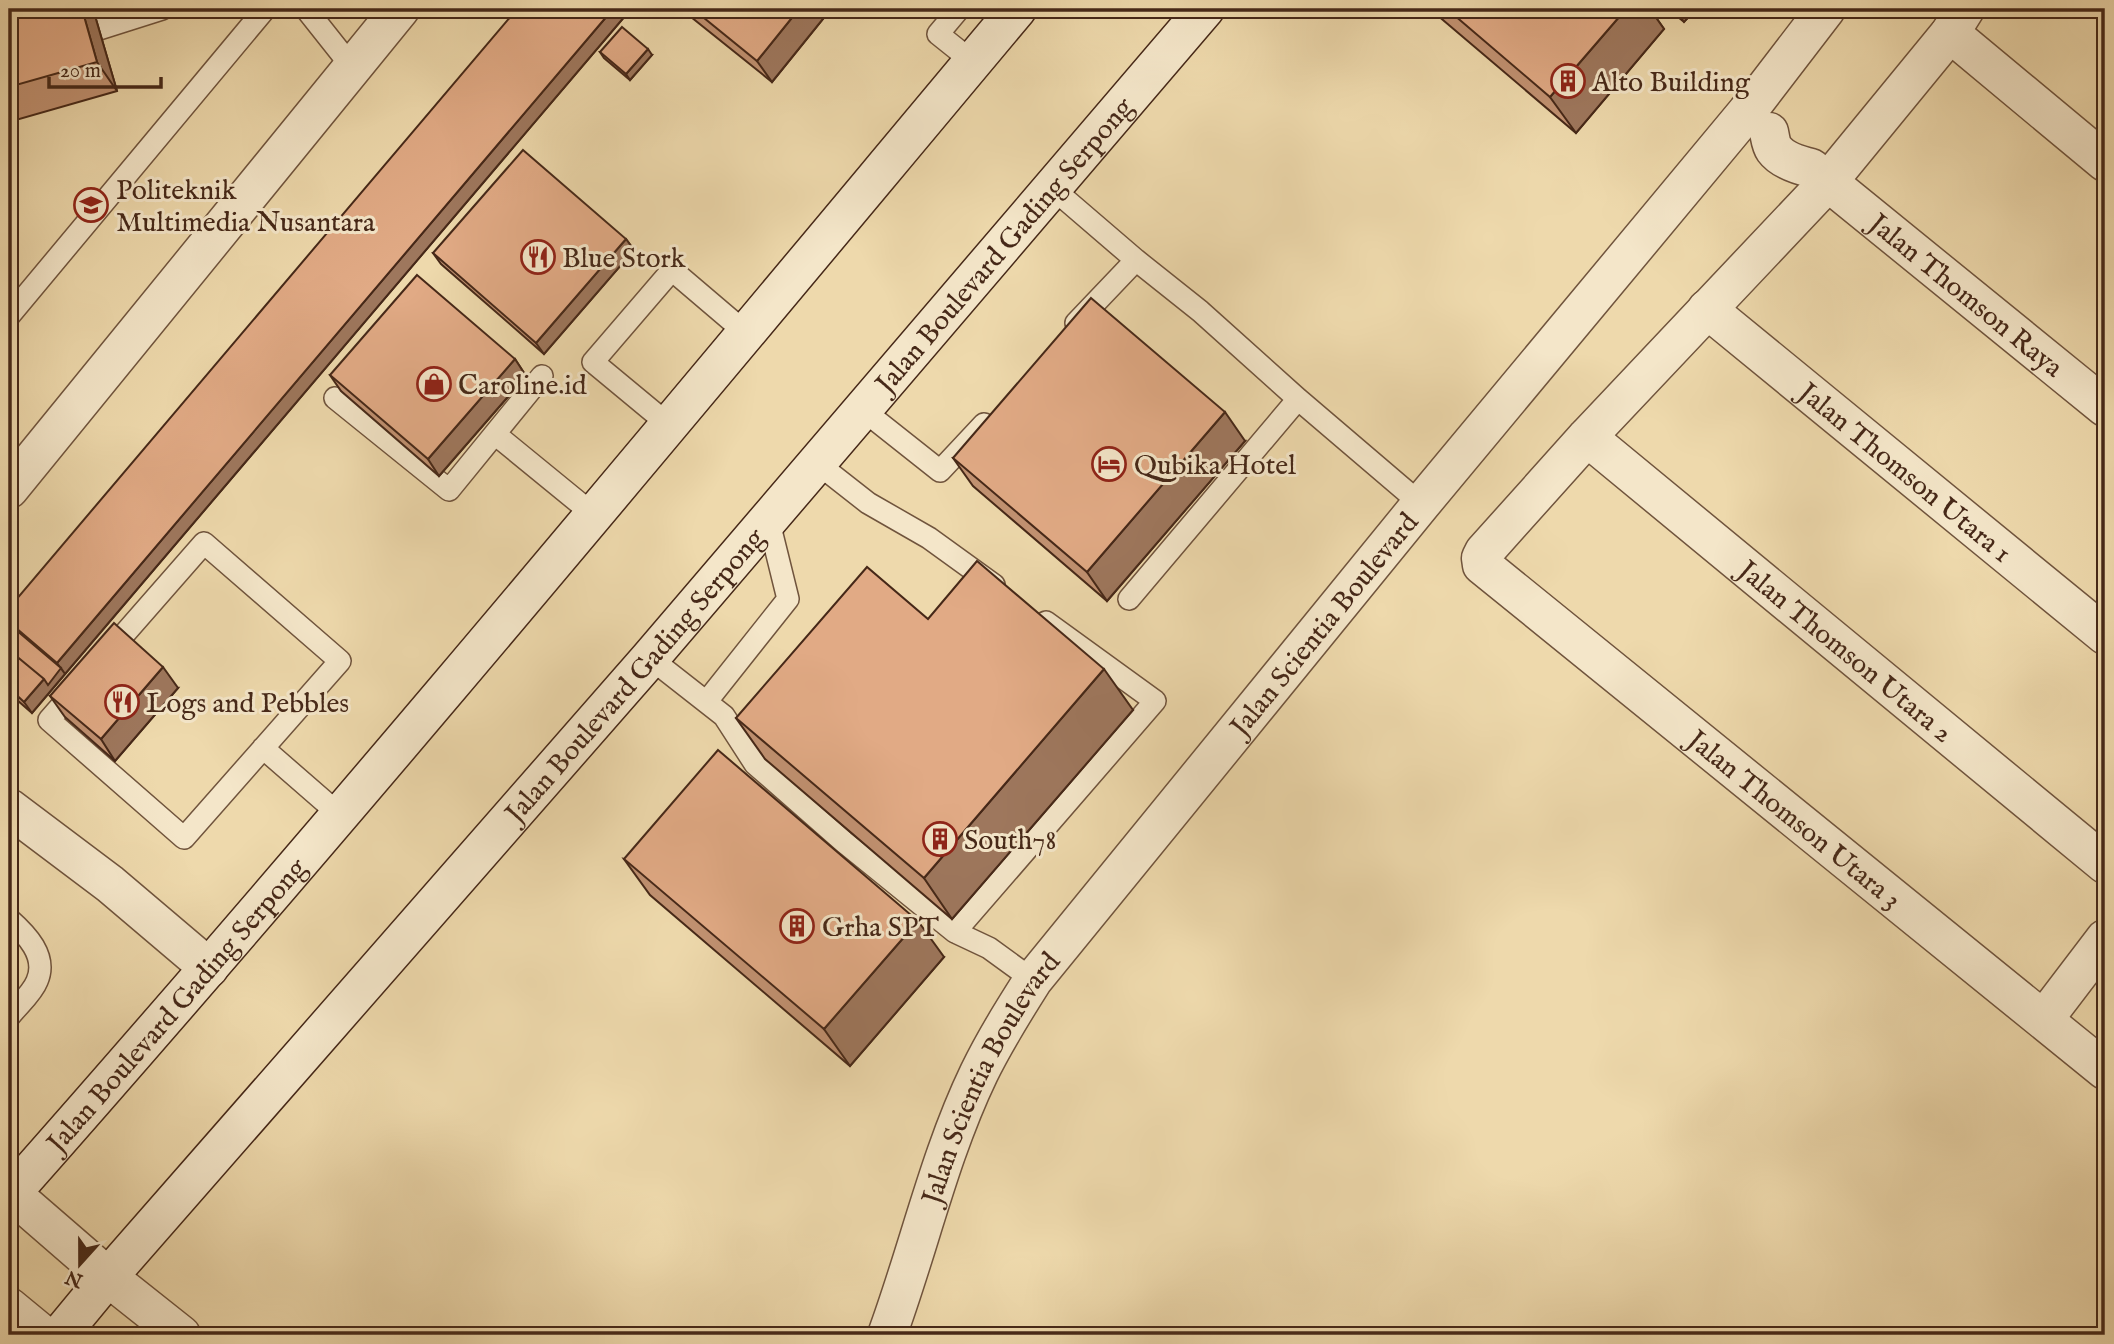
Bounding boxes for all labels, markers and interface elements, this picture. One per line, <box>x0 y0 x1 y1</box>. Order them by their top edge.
scale bar <box>49 46 161 90</box>
text: 20 m <box>60 58 101 85</box>
building icon: Alto Building <box>1549 62 1587 100</box>
place label: Alto Building <box>1591 66 1751 101</box>
street label: Jalan Boulevard Gading Serpong <box>867 90 1142 404</box>
place label: Politeknik Multimedia Nusantara <box>116 174 376 241</box>
school or university icon: Politeknik Multimedia Nusantara <box>72 186 110 224</box>
street label: Jalan Thomson Raya <box>1859 205 2070 387</box>
restaurant icon: Blue Stork <box>519 238 557 276</box>
place label: Blue Stork <box>562 242 687 277</box>
shop icon: Caroline.id <box>415 365 453 403</box>
place label: Caroline.id <box>458 369 587 404</box>
street label: Jalan Thomson Utara 1 <box>1788 374 2018 571</box>
hotel icon: Qubika Hotel <box>1090 445 1128 483</box>
place label: Qubika Hotel <box>1134 449 1296 484</box>
street label: Jalan Scientia Boulevard <box>1222 506 1427 747</box>
street label: Jalan Boulevard Gading Serpong <box>497 521 774 833</box>
street label: Jalan Thomson Utara 2 <box>1728 552 1959 751</box>
restaurant icon: Logs and Pebbles <box>103 683 141 721</box>
place label: Logs and Pebbles <box>146 687 349 722</box>
street label: Jalan Thomson Utara 3 <box>1677 722 1908 918</box>
building icon: South78 <box>921 820 959 858</box>
place label: South78 <box>964 824 1056 859</box>
street label: Jalan Boulevard Gading Serpong <box>38 851 316 1163</box>
building icon: Grha SPT <box>778 907 816 945</box>
place label: Grha SPT <box>822 911 940 946</box>
street label: Jalan Scientia Boulevard <box>915 946 1069 1212</box>
north arrow <box>46 1228 116 1298</box>
text: N <box>62 1264 88 1293</box>

